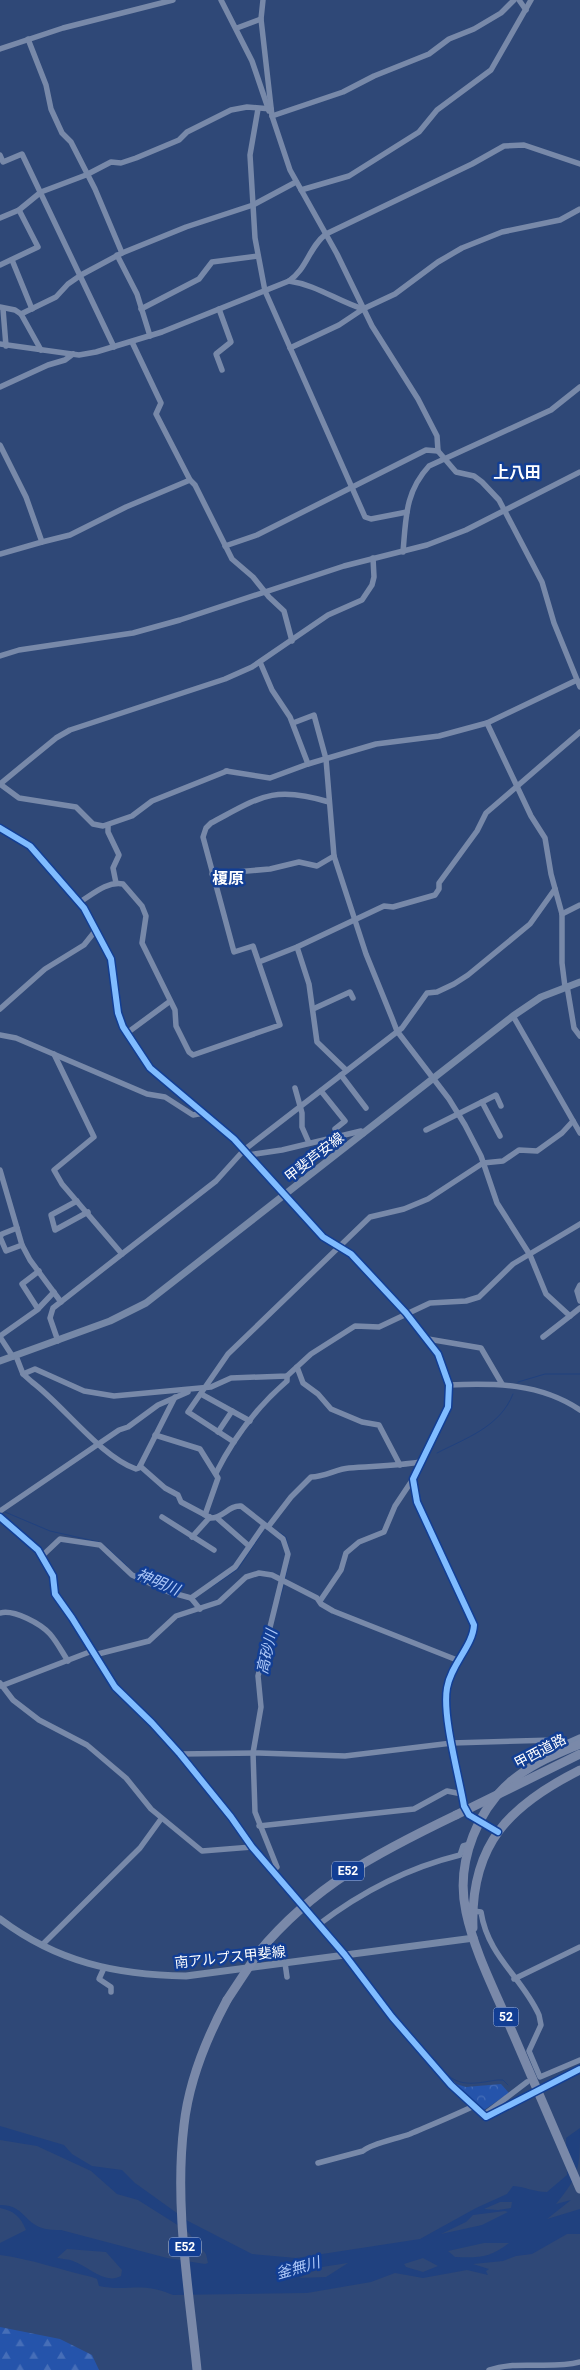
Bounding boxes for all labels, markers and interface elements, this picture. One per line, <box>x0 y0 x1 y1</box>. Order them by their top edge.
district label: 上八田 <box>493 463 541 482</box>
district label: 榎原 <box>212 869 244 888</box>
street label: 甲斐芦安線 <box>281 1129 347 1185</box>
water label: 神明川 <box>134 1565 184 1600</box>
water label: 高砂川 <box>253 1626 281 1676</box>
street label: 甲西道路 <box>512 1731 568 1771</box>
road number: E52 <box>332 1862 364 1880</box>
street label: 南アルプス甲斐線 <box>174 1943 286 1971</box>
road number: 52 <box>494 2008 518 2026</box>
road number: E52 <box>169 2238 201 2256</box>
water label: 釜無川 <box>274 2253 324 2283</box>

